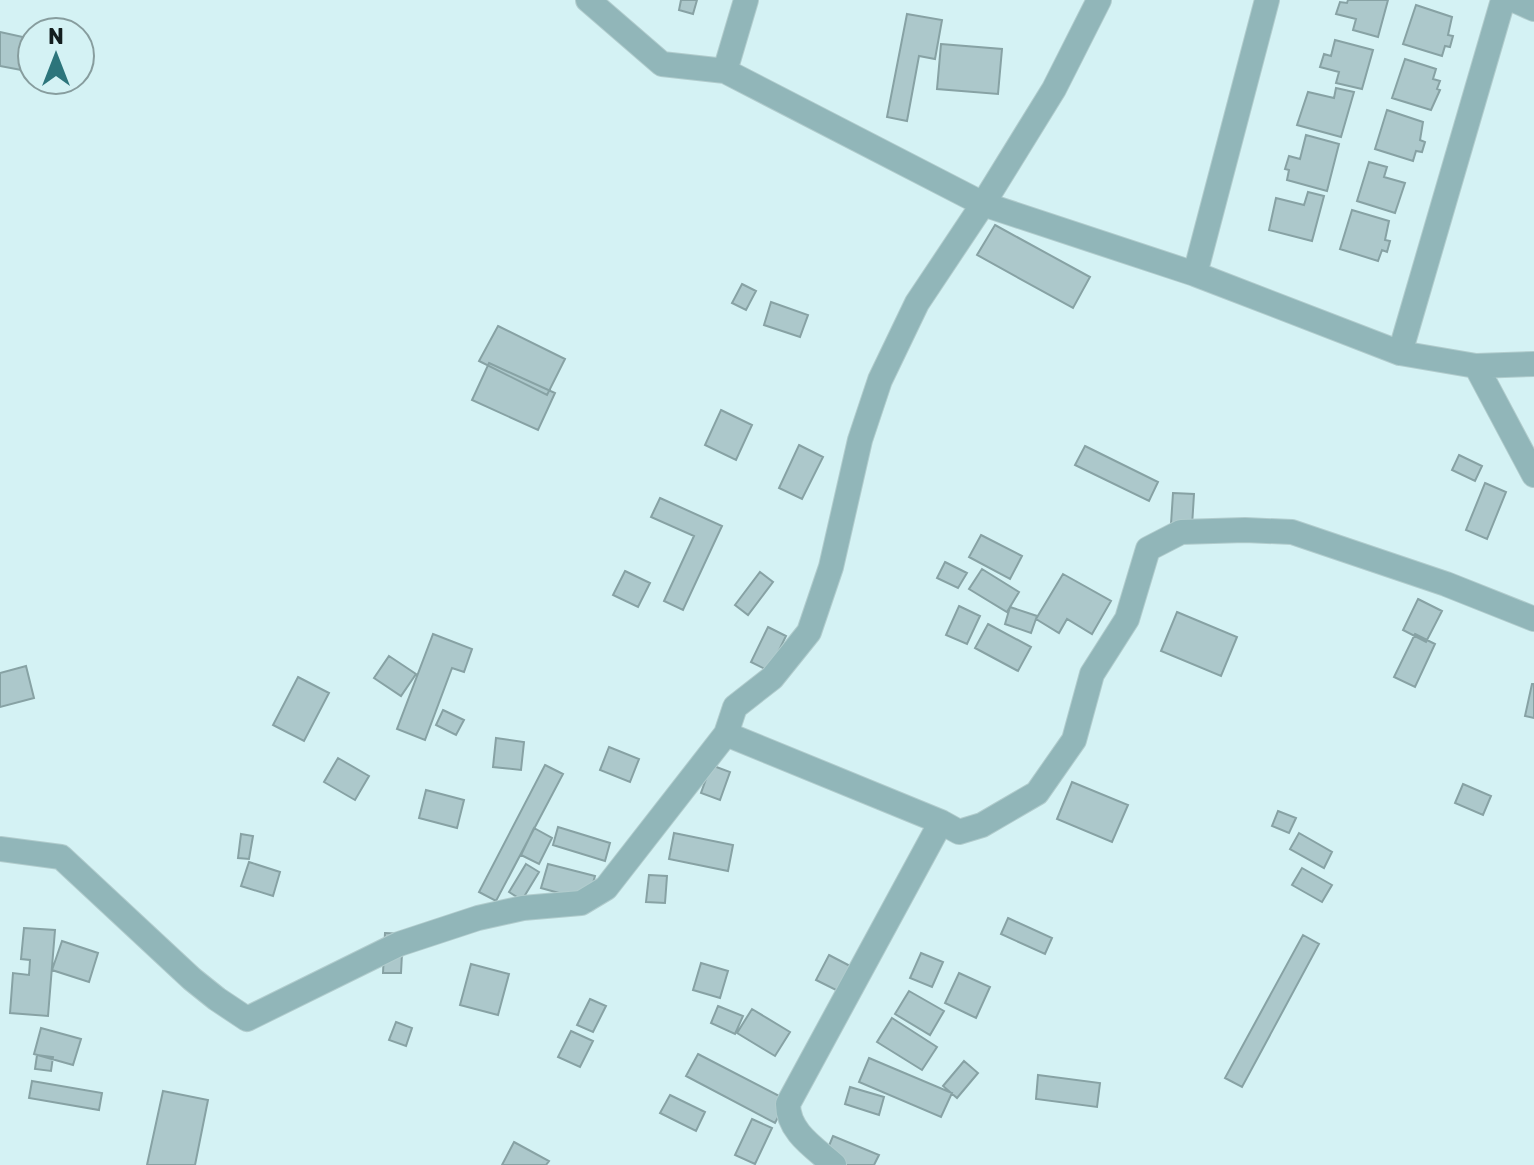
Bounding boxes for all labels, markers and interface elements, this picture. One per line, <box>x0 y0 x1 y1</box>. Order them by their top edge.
north arrow <box>16 16 96 96</box>
text: N <box>48 23 64 50</box>

